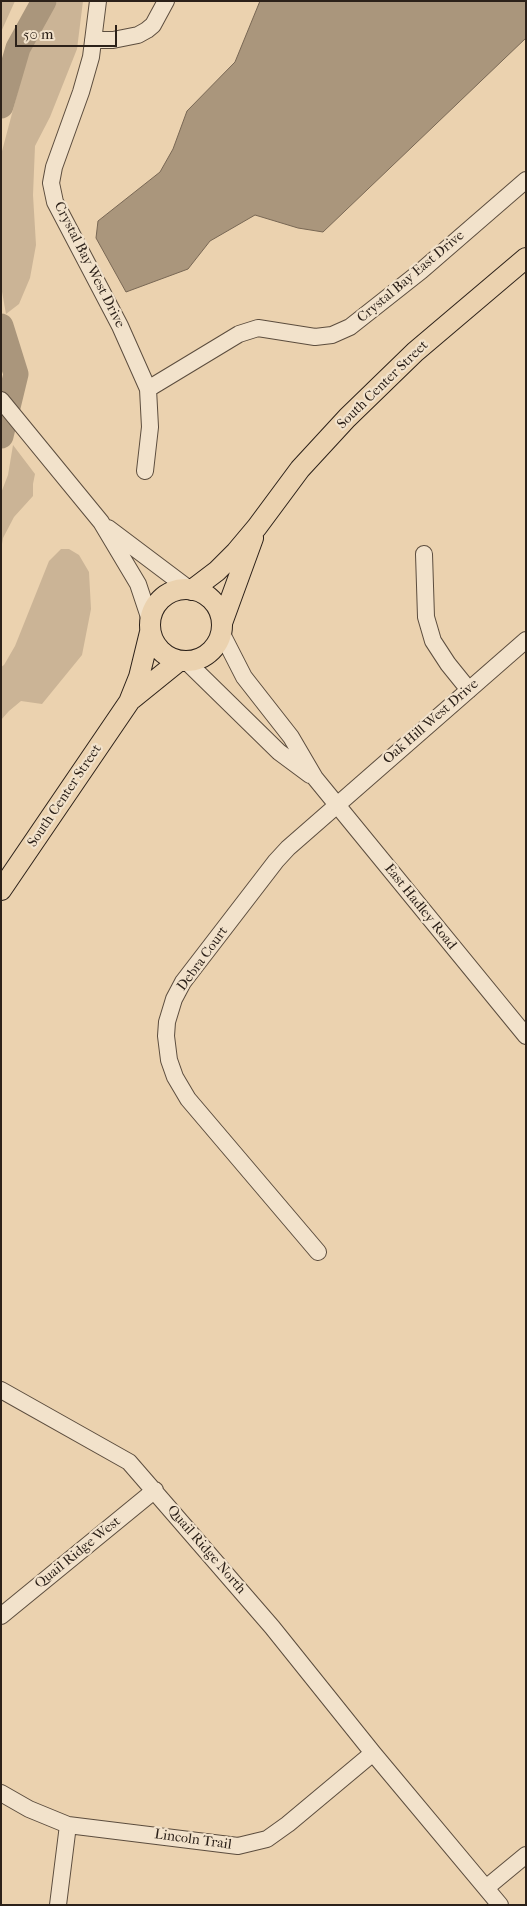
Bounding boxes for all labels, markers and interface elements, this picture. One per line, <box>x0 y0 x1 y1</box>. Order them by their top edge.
scale bar <box>18 15 120 47</box>
text: 50 m <box>23 25 53 43</box>
street label: Crystal Bay West Drive <box>50 199 128 331</box>
street label: Crystal Bay East Drive <box>354 227 468 327</box>
street label: South Center Street <box>334 337 432 433</box>
street label: Oak Hill West Drive <box>380 676 482 768</box>
street label: South Center Street <box>24 742 106 850</box>
street label: East Hadley Road <box>380 861 460 953</box>
street label: Debra Court <box>174 923 232 995</box>
street label: Quail Ridge North <box>163 1502 249 1598</box>
street label: Quail Ridge West <box>32 1513 124 1593</box>
street label: Lincoln Trail <box>153 1826 233 1854</box>

